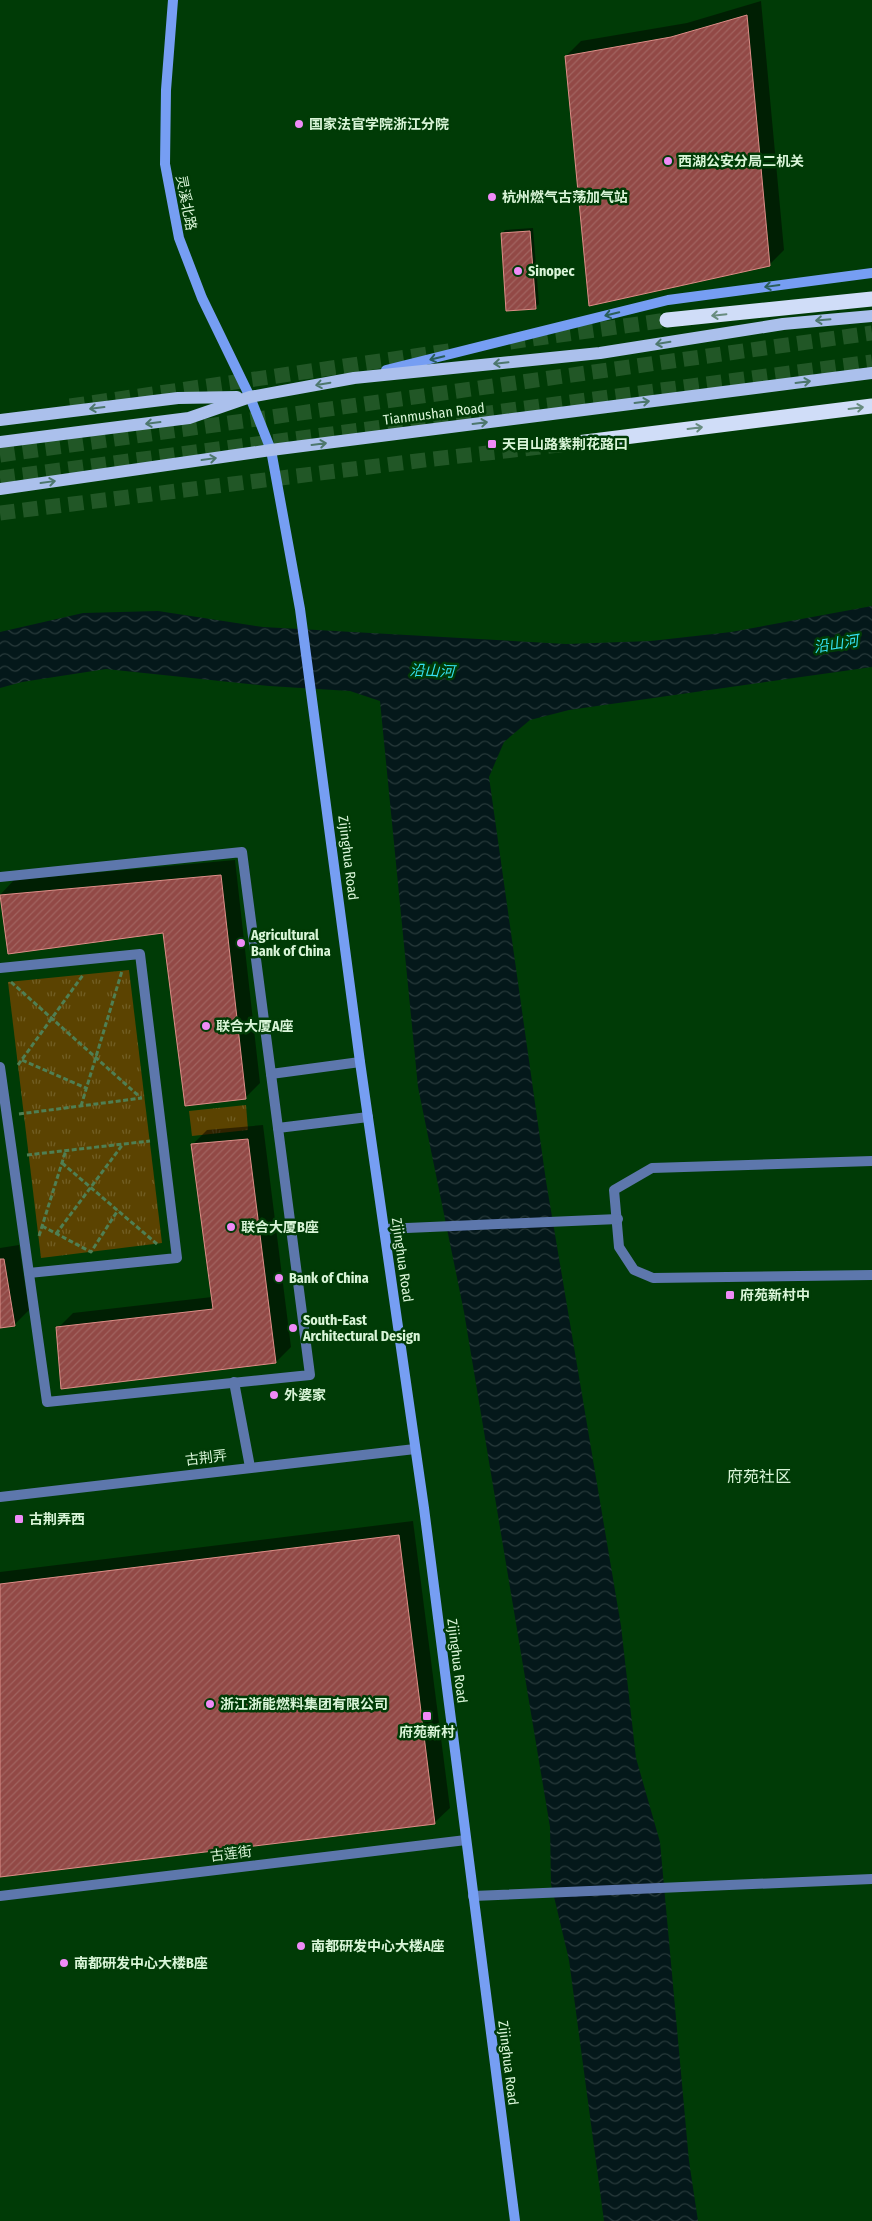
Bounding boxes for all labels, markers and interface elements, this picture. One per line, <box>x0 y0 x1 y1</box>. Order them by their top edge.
place label: 国家法官学院浙江分院 <box>309 116 449 133</box>
marker: 国家法官学院浙江分院 <box>293 118 305 130</box>
place label: 西湖公安分局二机关 <box>678 153 804 170</box>
marker: 西湖公安分局二机关 <box>662 155 674 167</box>
street label: 灵溪北路 <box>172 174 200 232</box>
place label: 杭州燃气古荡加气站 <box>502 189 628 206</box>
marker: 杭州燃气古荡加气站 <box>486 191 498 203</box>
place label: Sinopec <box>528 263 575 280</box>
marker: Sinopec <box>512 265 524 277</box>
one-way arrow <box>764 281 780 291</box>
one-way arrow <box>604 310 620 319</box>
one-way arrow <box>711 310 727 320</box>
one-way arrow <box>816 315 832 325</box>
one-way arrow <box>655 338 671 348</box>
one-way arrow <box>430 354 446 363</box>
one-way arrow <box>494 358 510 368</box>
one-way arrow <box>795 376 811 386</box>
one-way arrow <box>315 379 331 389</box>
one-way arrow <box>633 397 649 407</box>
street label: Tianmushan Road <box>382 399 486 429</box>
one-way arrow <box>848 403 864 413</box>
one-way arrow <box>89 404 105 414</box>
one-way arrow <box>145 418 161 428</box>
one-way arrow <box>472 418 488 428</box>
one-way arrow <box>687 423 703 433</box>
place label: 天目山路紫荆花路口 <box>502 436 628 453</box>
one-way arrow <box>311 438 327 448</box>
marker: 天目山路紫荆花路口 <box>486 438 498 450</box>
one-way arrow <box>201 454 217 464</box>
one-way arrow <box>40 477 56 487</box>
water label: 沿山河 <box>812 631 863 656</box>
water label: 沿山河 <box>409 661 458 681</box>
street label: Zijinghua Road <box>334 815 362 901</box>
place label: Agricultural Bank of China <box>250 927 331 960</box>
marker: Agricultural Bank of China <box>235 937 247 949</box>
place label: 联合大厦A座 <box>216 1018 294 1035</box>
marker: 联合大厦A座 <box>200 1020 212 1032</box>
street label: Zijinghua Road <box>388 1217 416 1303</box>
place label: 联合大厦B座 <box>241 1219 319 1236</box>
marker: 联合大厦B座 <box>225 1221 237 1233</box>
place label: Bank of China <box>289 1270 369 1287</box>
marker: Bank of China <box>273 1272 285 1284</box>
place label: 府苑新村中 <box>740 1287 810 1304</box>
marker: 府苑新村中 <box>724 1289 736 1301</box>
place label: South-East Architectural Design <box>302 1312 420 1345</box>
marker: South-East Architectural Design <box>287 1322 299 1334</box>
place label: 外婆家 <box>284 1387 326 1404</box>
marker: 外婆家 <box>268 1389 280 1401</box>
street label: 古荆弄 <box>184 1447 228 1469</box>
district label: 府苑社区 <box>727 1467 791 1486</box>
place label: 古荆弄西 <box>29 1511 85 1528</box>
marker: 古荆弄西 <box>13 1513 25 1525</box>
street label: Zijinghua Road <box>443 1618 471 1704</box>
place label: 浙江浙能燃料集团有限公司 <box>220 1696 388 1713</box>
marker: 浙江浙能燃料集团有限公司 <box>204 1698 216 1710</box>
marker: 府苑新村 <box>421 1710 433 1722</box>
place label: 府苑新村 <box>399 1724 455 1741</box>
street label: 古莲街 <box>209 1843 253 1865</box>
place label: 南都研发中心大楼A座 <box>311 1938 445 1955</box>
marker: 南都研发中心大楼A座 <box>295 1940 307 1952</box>
place label: 南都研发中心大楼B座 <box>74 1955 208 1972</box>
marker: 南都研发中心大楼B座 <box>58 1957 70 1969</box>
street label: Zijinghua Road <box>494 2020 522 2106</box>

